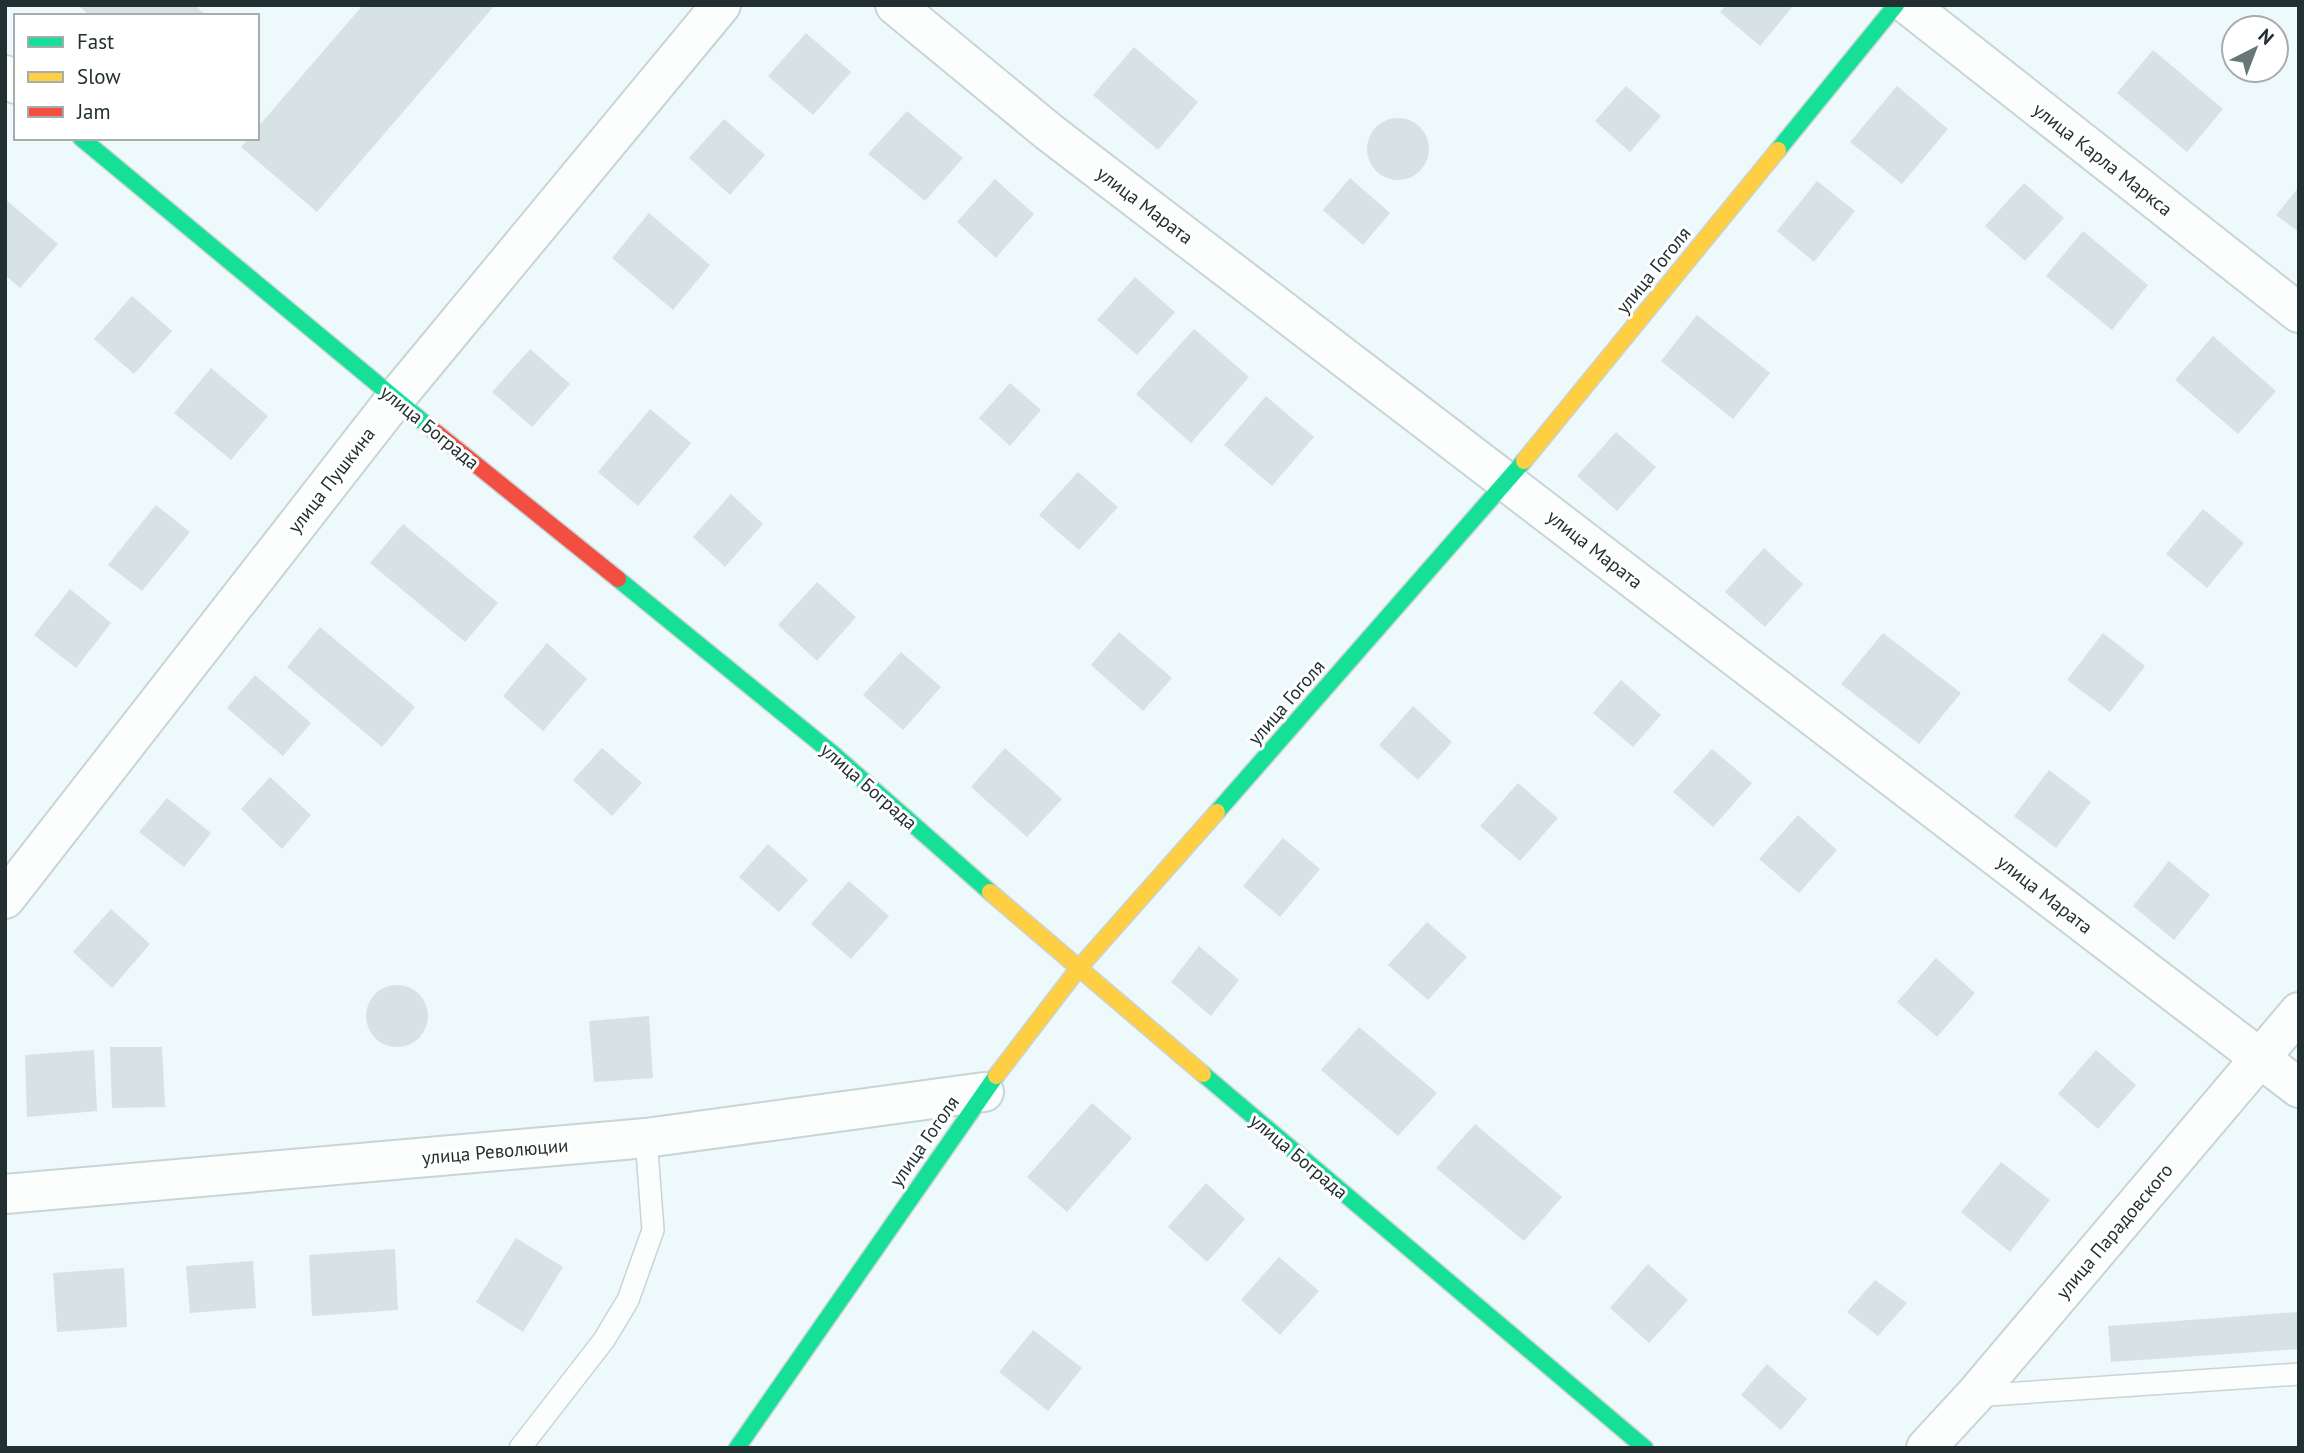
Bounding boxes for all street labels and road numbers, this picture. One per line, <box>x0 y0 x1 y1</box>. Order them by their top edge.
street label: улица Карла Маркса <box>2029 97 2177 221</box>
street label: улица Марата <box>1092 161 1198 249</box>
street label: улица Гоголя <box>1611 222 1695 318</box>
street label: улица Бограда <box>376 380 484 474</box>
street label: улица Пушкина <box>282 422 380 538</box>
street label: улица Марата <box>1542 504 1648 594</box>
street label: улица Гоголя <box>1242 654 1330 750</box>
street label: улица Бограда <box>816 737 922 835</box>
street label: улица Марата <box>1992 849 2098 939</box>
street label: улица Гоголя <box>884 1091 964 1191</box>
street label: улица Бограда <box>1245 1108 1353 1204</box>
street label: улица Революции <box>421 1133 569 1169</box>
street label: улица Парадовского <box>2050 1158 2178 1304</box>

